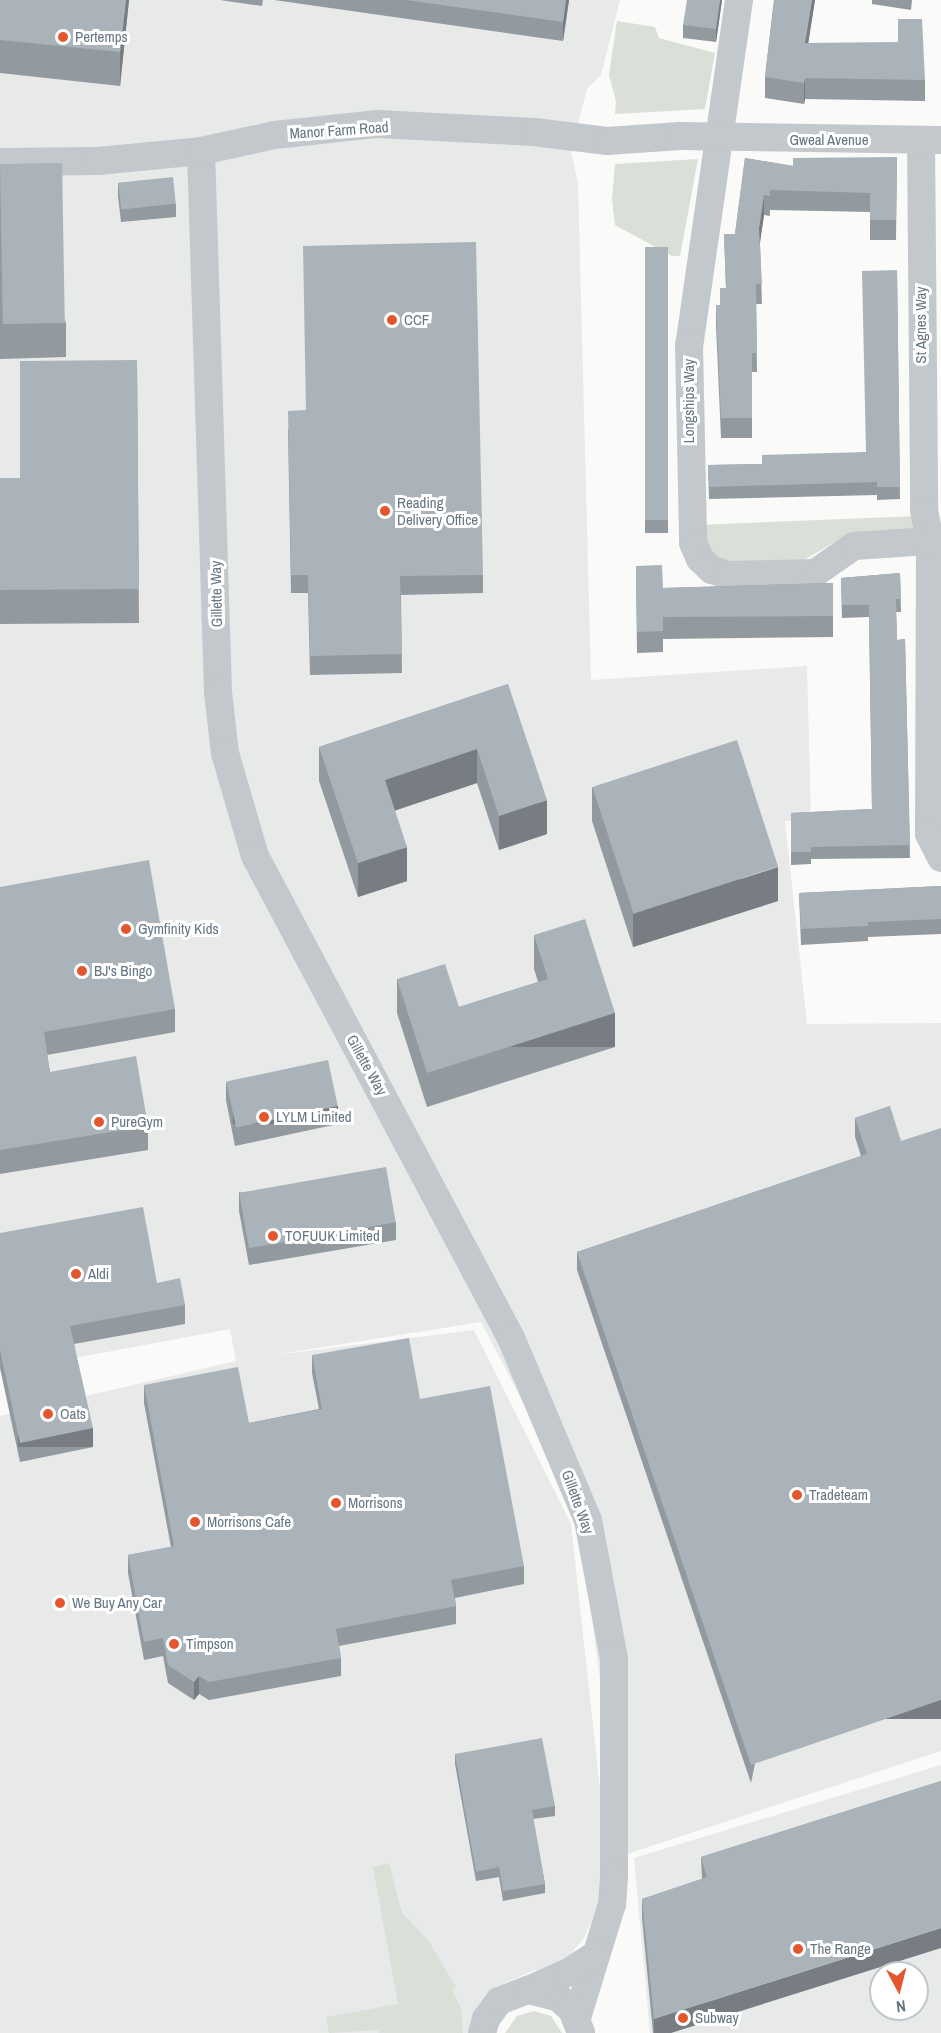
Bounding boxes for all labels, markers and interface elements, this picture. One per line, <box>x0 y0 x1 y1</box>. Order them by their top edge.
place label: Pertemps <box>75 28 128 46</box>
marker: Pertemps <box>56 30 70 44</box>
street label: Manor Farm Road <box>289 118 389 142</box>
street label: Gweal Avenue <box>789 131 869 149</box>
street label: St Agnes Way <box>912 286 930 364</box>
place label: CCF <box>404 311 429 329</box>
marker: CCF <box>385 313 399 327</box>
street label: Longships Way <box>680 359 698 443</box>
place label: Reading Delivery Office <box>397 493 478 528</box>
marker: Reading Delivery Office <box>378 504 392 518</box>
street label: Gillette Way <box>206 561 226 627</box>
place label: Gymfinity Kids <box>138 920 219 938</box>
marker: Gymfinity Kids <box>119 922 133 936</box>
place label: BJ's Bingo <box>94 962 152 980</box>
marker: BJ's Bingo <box>75 964 89 978</box>
street label: Gillette Way <box>343 1032 391 1098</box>
place label: LYLM Limited <box>276 1108 352 1126</box>
marker: LYLM Limited <box>257 1110 271 1124</box>
place label: PureGym <box>111 1113 163 1131</box>
marker: PureGym <box>92 1115 106 1129</box>
place label: TOFUUK Limited <box>285 1227 380 1245</box>
marker: TOFUUK Limited <box>266 1229 280 1243</box>
place label: Aldi <box>88 1265 109 1283</box>
marker: Aldi <box>69 1267 83 1281</box>
place label: Oats <box>60 1405 86 1423</box>
marker: Oats <box>41 1407 55 1421</box>
street label: Gillette Way <box>558 1468 598 1536</box>
place label: Tradeteam <box>809 1486 868 1504</box>
marker: Tradeteam <box>790 1488 804 1502</box>
place label: Morrisons <box>348 1494 403 1512</box>
marker: Morrisons <box>329 1496 343 1510</box>
place label: Morrisons Cafe <box>207 1513 291 1531</box>
marker: Morrisons Cafe <box>188 1515 202 1529</box>
place label: We Buy Any Car <box>72 1594 163 1612</box>
marker: We Buy Any Car <box>53 1596 67 1610</box>
place label: Timpson <box>186 1635 234 1653</box>
marker: Timpson <box>167 1637 181 1651</box>
place label: The Range <box>810 1940 871 1958</box>
marker: The Range <box>791 1942 805 1956</box>
north arrow <box>869 1961 929 2021</box>
text: N <box>895 1995 907 2018</box>
place label: Subway <box>695 2009 739 2027</box>
marker: Subway <box>676 2011 690 2025</box>

